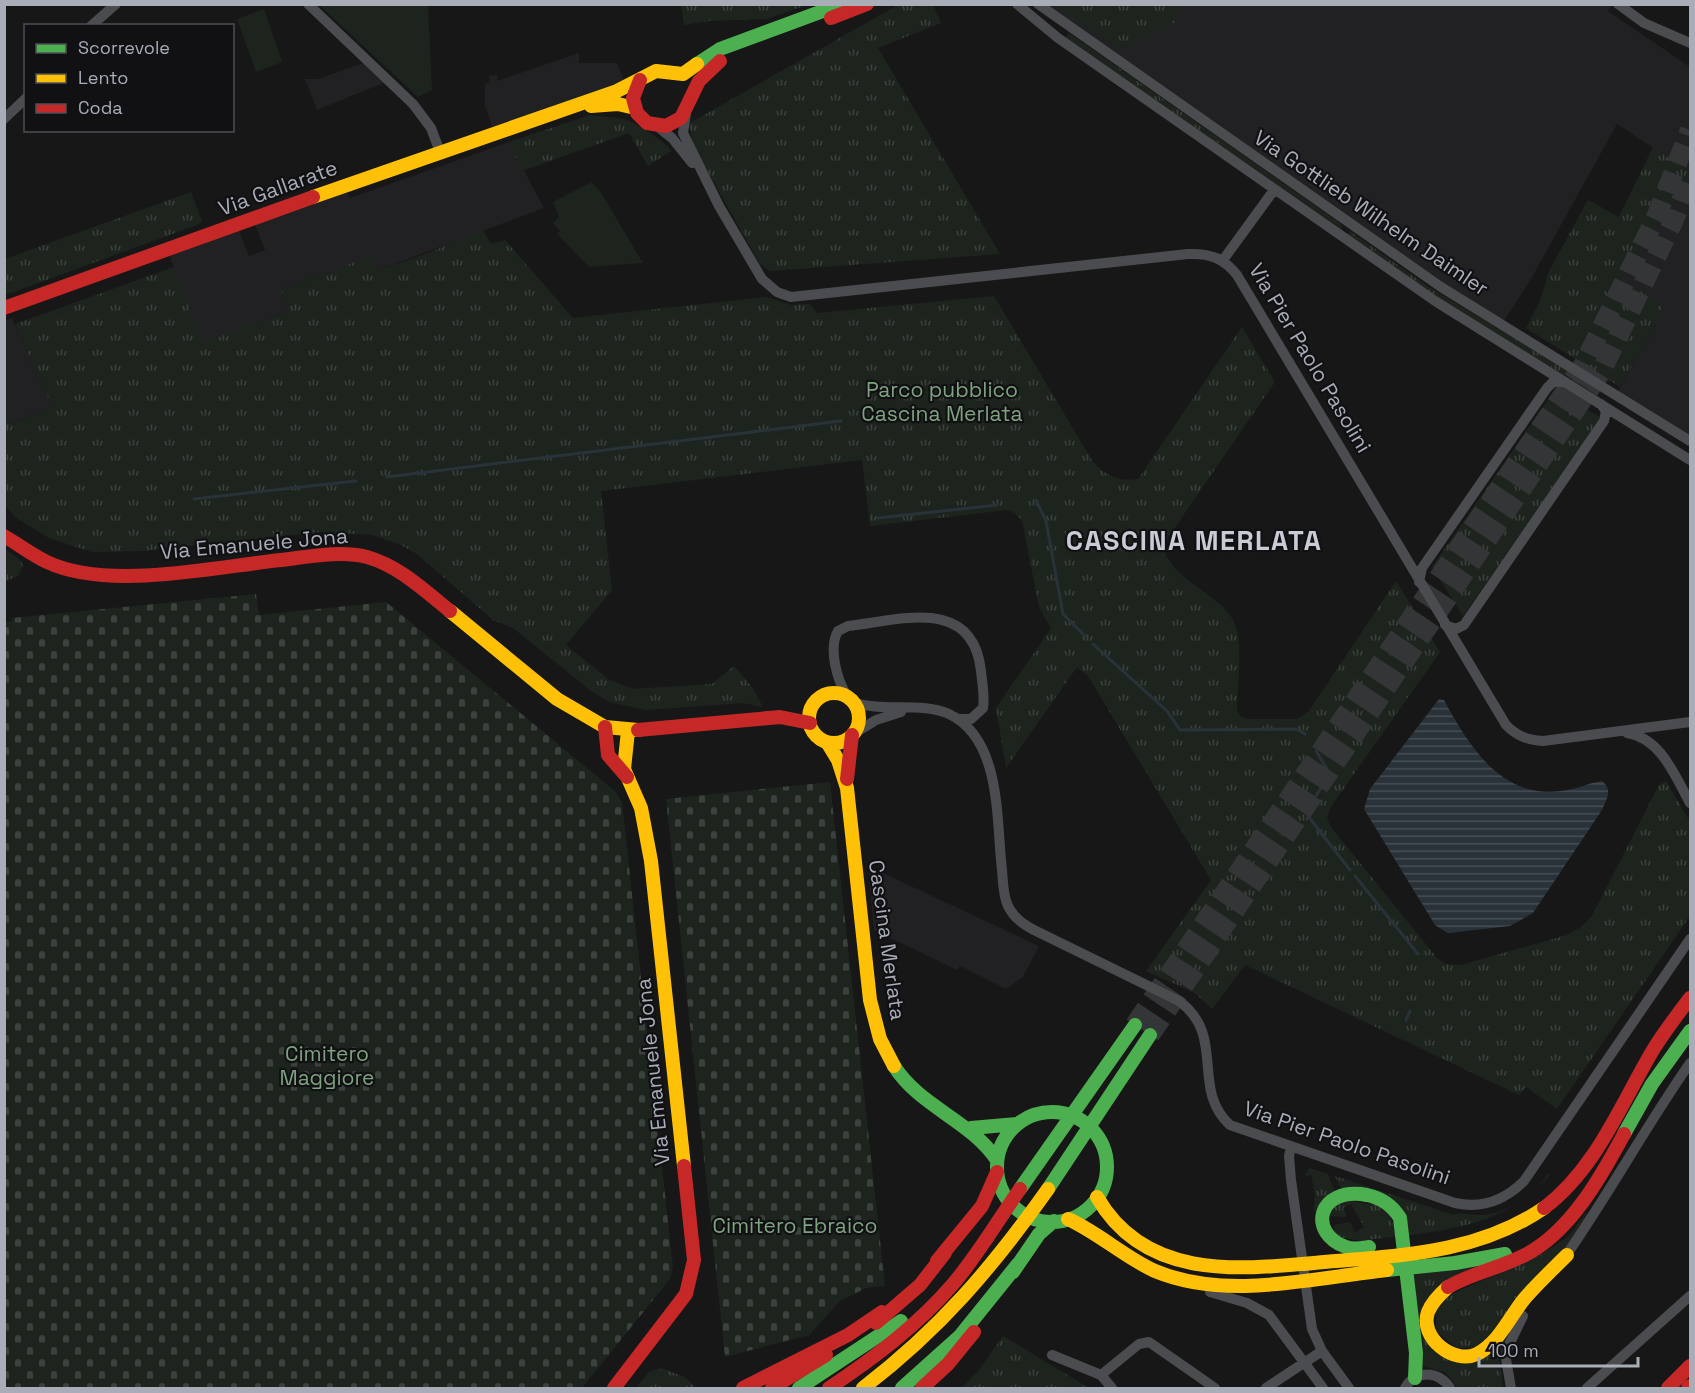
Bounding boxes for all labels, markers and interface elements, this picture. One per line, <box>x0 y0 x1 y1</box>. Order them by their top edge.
legend <box>24 24 234 132</box>
text: Scorrevole <box>78 36 170 59</box>
text: Lento <box>78 66 128 89</box>
text: Coda <box>78 96 123 119</box>
street label: Via Gottlieb Wilhelm Daimler <box>1249 124 1494 301</box>
street label: Via Gallarate <box>215 154 341 222</box>
street label: Via Pier Paolo Pasolini <box>1243 258 1378 457</box>
park label: Parco pubblico Cascina Merlata <box>861 376 1023 427</box>
street label: Via Emanuele Jona <box>159 522 349 565</box>
district label: CASCINA MERLATA <box>1066 523 1322 558</box>
street label: Cascina Merlata <box>863 858 912 1022</box>
street label: Via Emanuele Jona <box>629 977 676 1167</box>
park label: Cimitero Maggiore <box>279 1040 375 1091</box>
street label: Via Pier Paolo Pasolini <box>1240 1095 1454 1191</box>
park label: Cimitero Ebraico <box>712 1212 878 1239</box>
scale bar <box>1479 1330 1638 1368</box>
text: 100 m <box>1488 1339 1539 1362</box>

